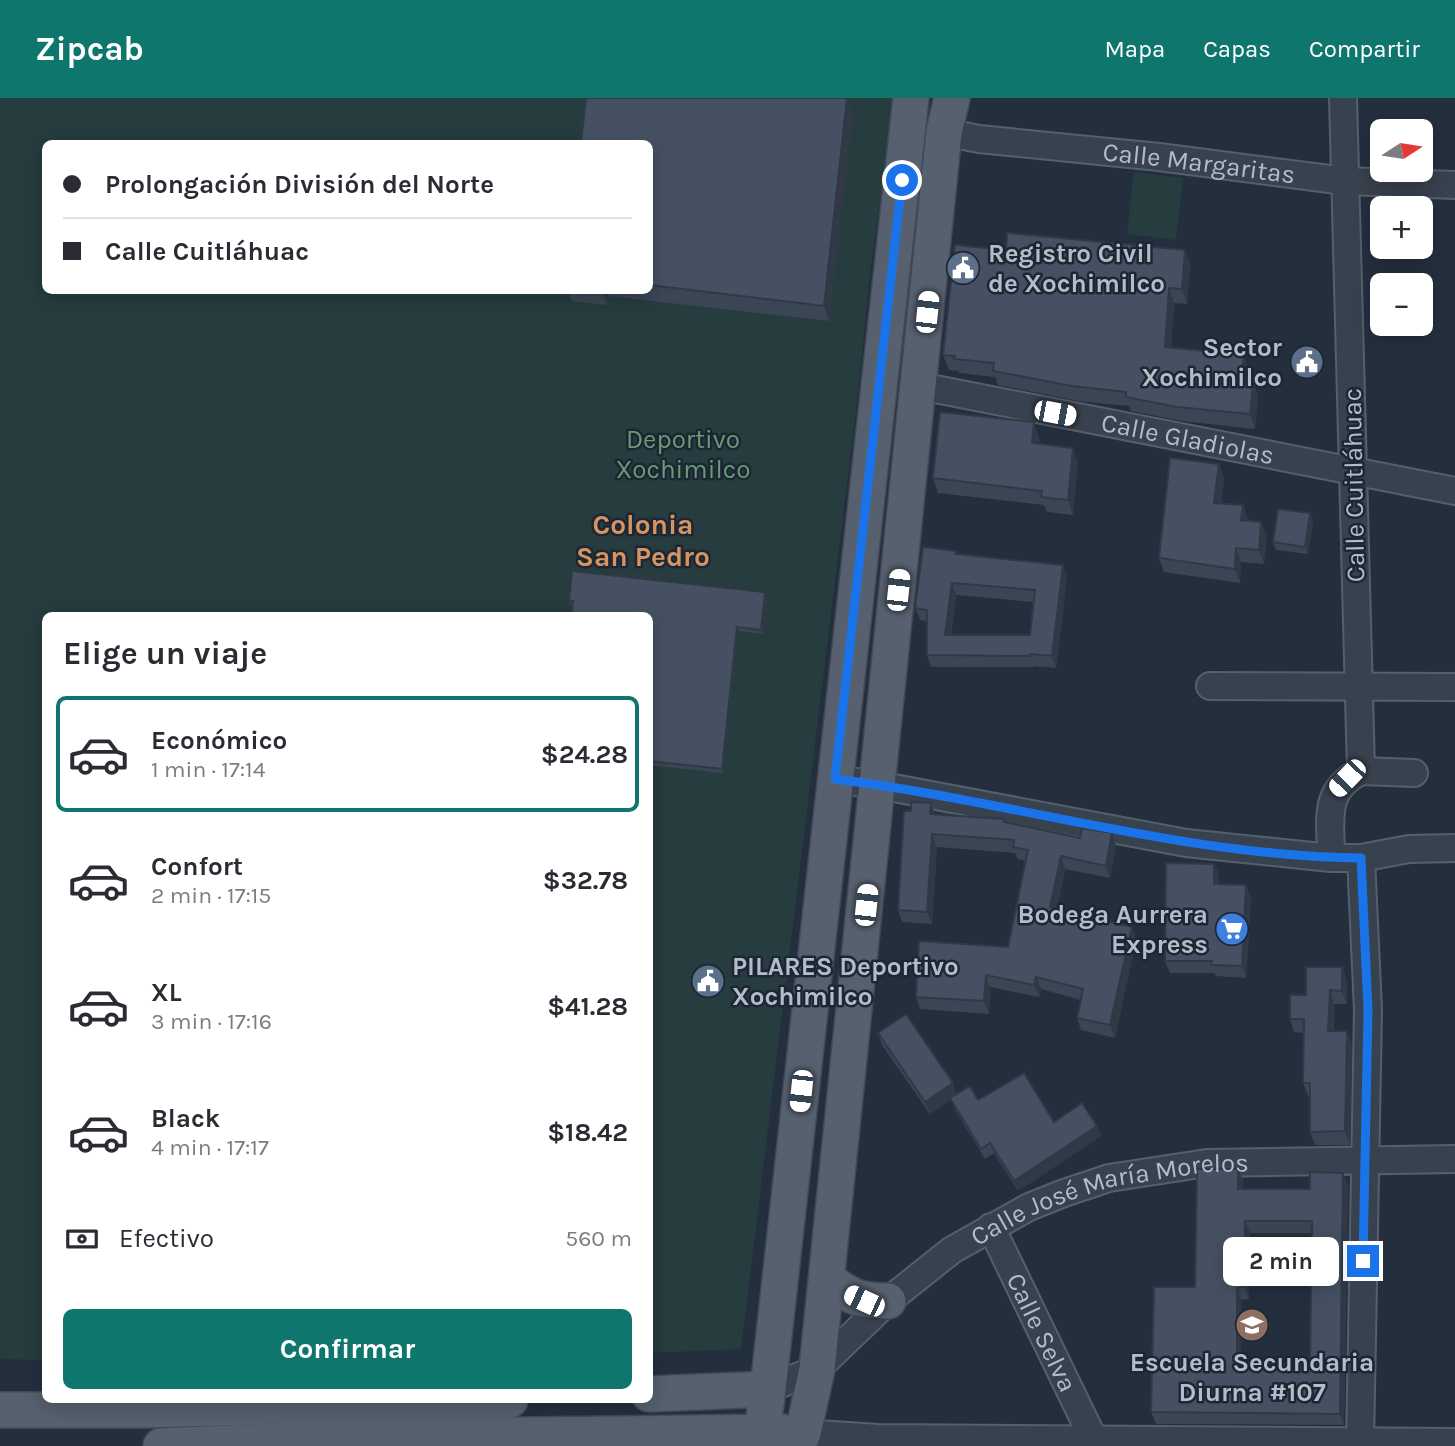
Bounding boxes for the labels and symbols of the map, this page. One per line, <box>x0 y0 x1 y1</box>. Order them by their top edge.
north arrow <box>1370 119 1433 182</box>
street label: Calle Margaritas <box>1101 136 1297 190</box>
route start <box>886 164 918 196</box>
place label: Registro Civil de Xochimilco <box>988 238 1165 299</box>
public building icon: Registro Civil de Xochimilco <box>944 249 982 287</box>
car <box>915 290 940 334</box>
place label: Sector Xochimilco <box>1141 332 1283 393</box>
public building icon: Sector Xochimilco <box>1288 343 1326 381</box>
street label: Calle Cuitláhuac <box>1337 388 1371 582</box>
car <box>1033 399 1078 427</box>
street label: Calle Gladiolas <box>1099 406 1277 471</box>
park label: Deportivo Xochimilco <box>616 424 750 485</box>
district label: Colonia San Pedro <box>576 508 710 573</box>
car <box>886 568 911 612</box>
car <box>1325 756 1370 800</box>
car <box>854 883 879 927</box>
place label: Bodega Aurrera Express <box>1018 899 1208 960</box>
supermarket icon: Bodega Aurrera Express <box>1213 910 1251 948</box>
place label: PILARES Deportivo Xochimilco <box>732 951 959 1012</box>
public building icon: PILARES Deportivo Xochimilco <box>689 962 727 1000</box>
car <box>789 1069 814 1113</box>
street label: Calle José María Morelos <box>965 1147 1249 1252</box>
callout: 2 min <box>1223 1236 1338 1286</box>
route end <box>1347 1245 1379 1277</box>
street label: Calle Selva <box>1000 1268 1084 1397</box>
car <box>841 1283 888 1319</box>
school or university icon: Escuela Secundaria Diurna #107 <box>1233 1306 1271 1344</box>
place label: Escuela Secundaria Diurna #107 <box>1130 1347 1374 1408</box>

